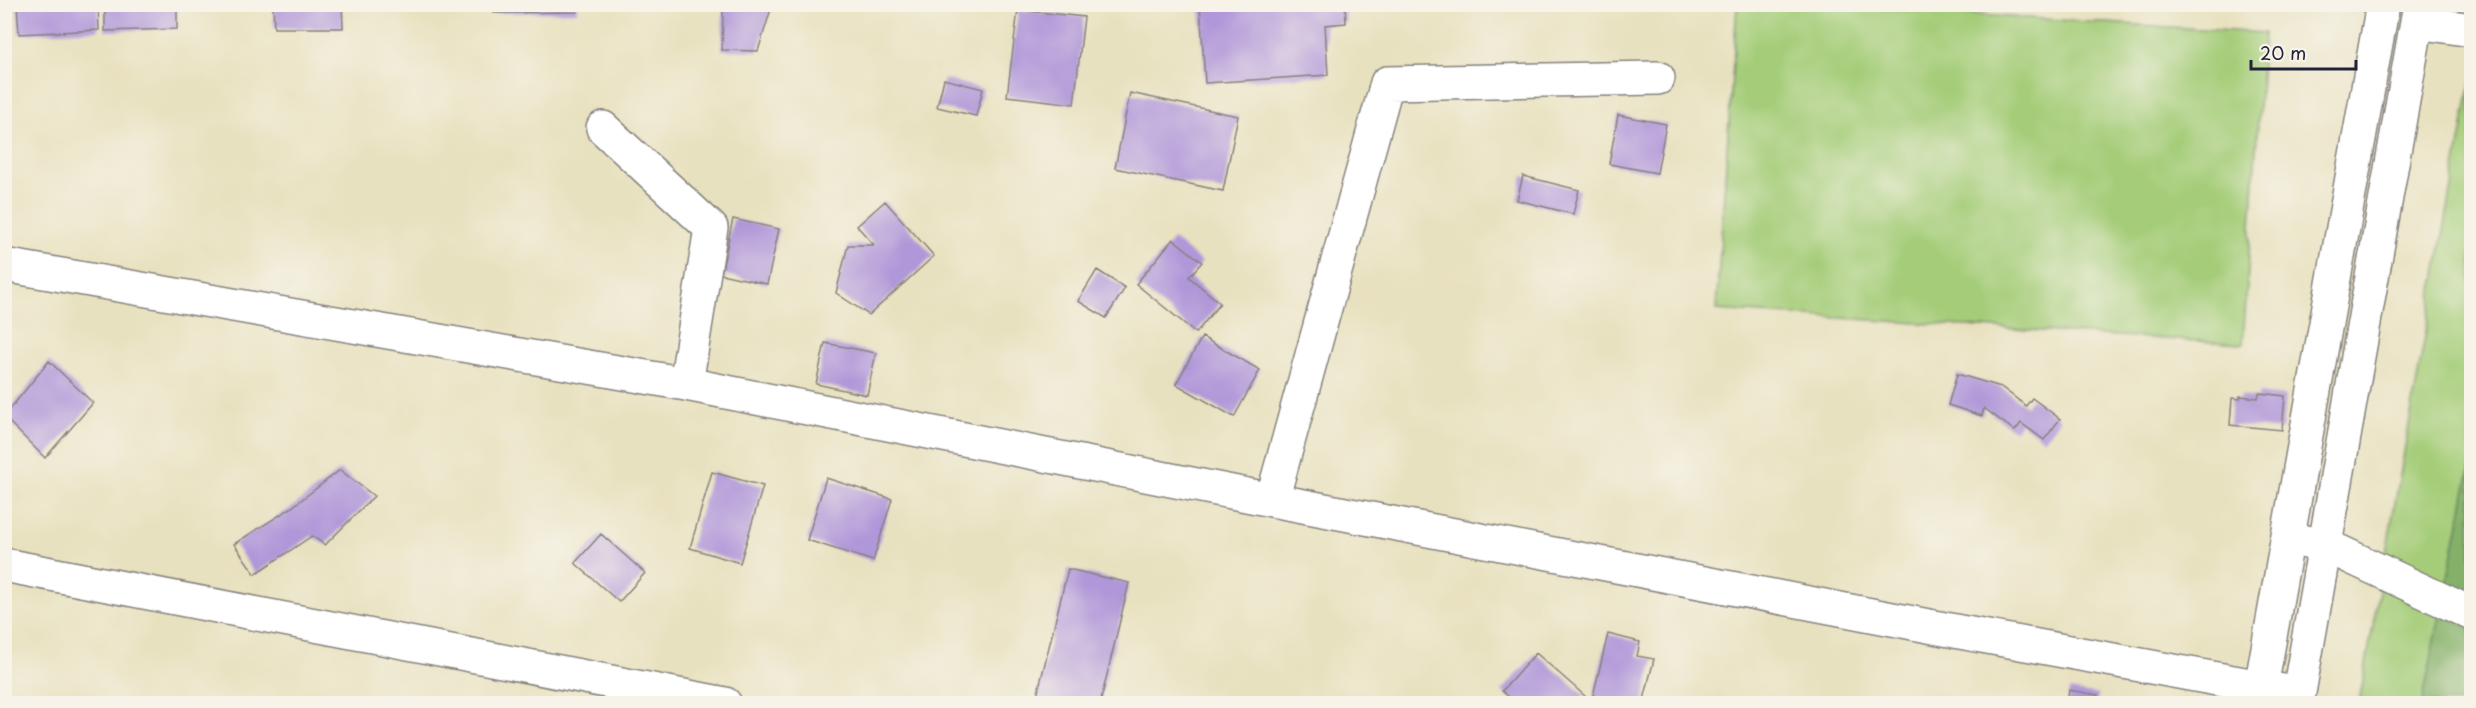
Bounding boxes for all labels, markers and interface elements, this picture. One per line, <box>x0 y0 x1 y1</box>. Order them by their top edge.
scale bar <box>2251 33 2356 71</box>
text: 20 m <box>2260 39 2306 66</box>

